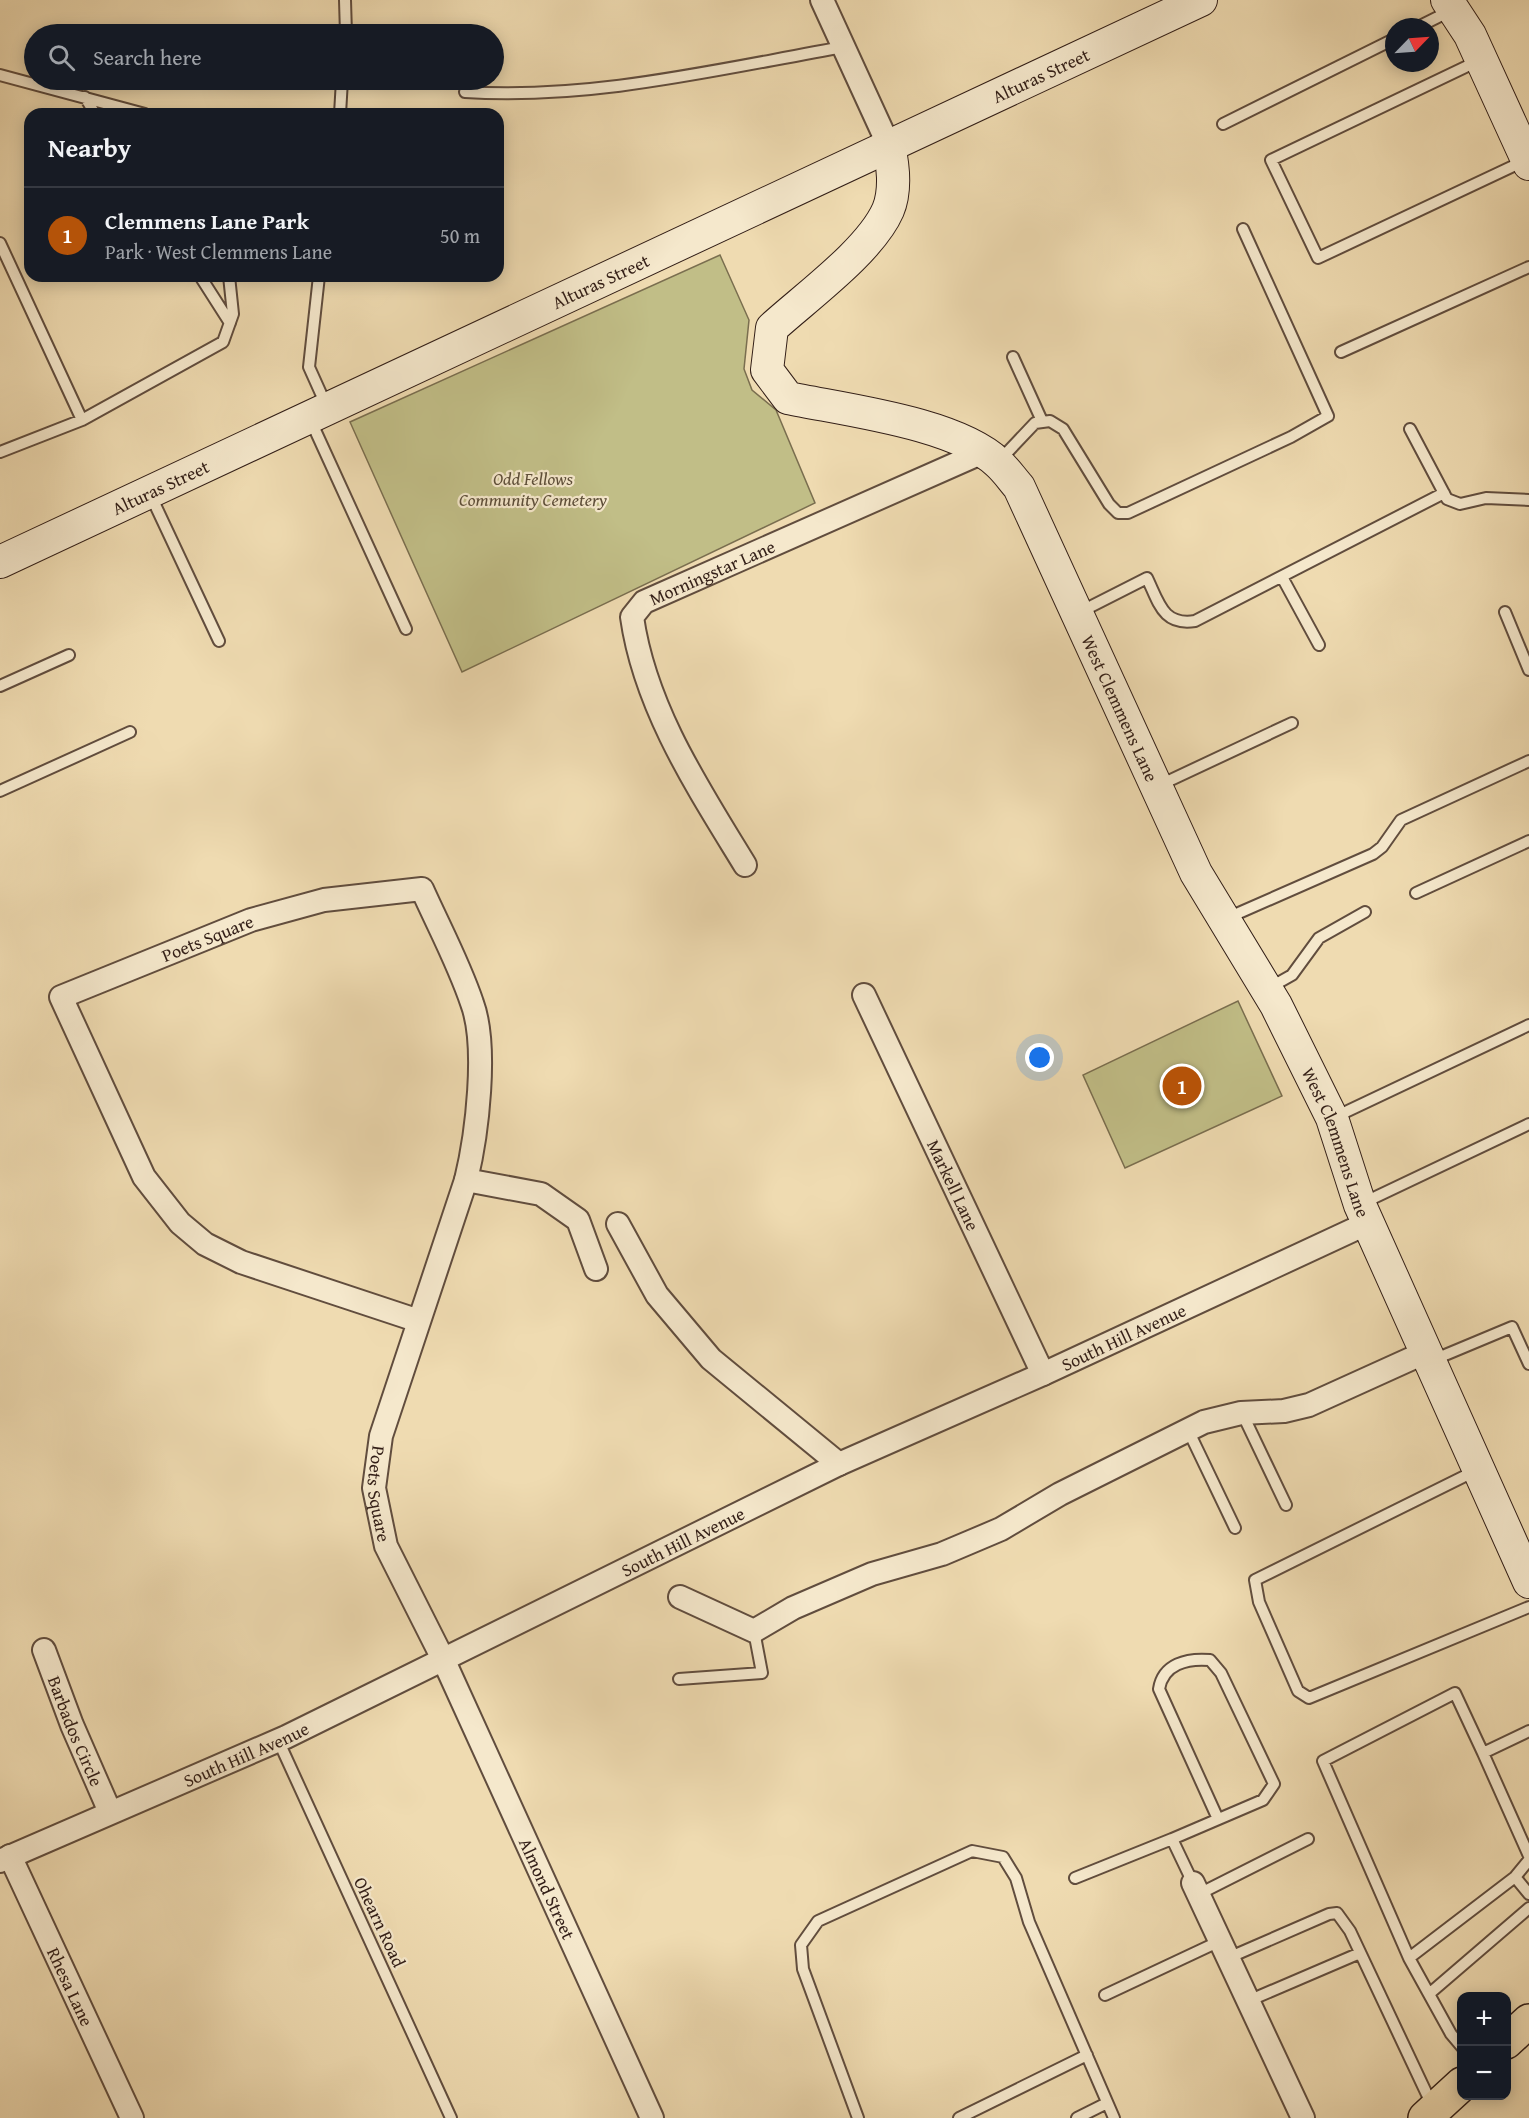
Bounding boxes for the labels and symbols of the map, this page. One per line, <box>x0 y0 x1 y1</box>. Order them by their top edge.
north arrow <box>1385 18 1439 72</box>
street label: Alturas Street <box>988 40 1094 109</box>
street label: Alturas Street <box>547 246 654 315</box>
street label: Alturas Street <box>107 452 214 521</box>
park label: Odd Fellows Community Cemetery <box>459 465 608 513</box>
street label: Morningstar Lane <box>645 532 779 612</box>
street label: West Clemmens Lane <box>1075 630 1166 786</box>
street label: Poets Square <box>157 907 257 968</box>
your location <box>1025 1043 1054 1072</box>
street label: West Clemmens Lane <box>1295 1062 1377 1222</box>
pin: 1 <box>1162 1064 1202 1108</box>
street label: Markell Lane <box>921 1135 987 1235</box>
street label: South Hill Avenue <box>1057 1296 1190 1377</box>
street label: Poets Square <box>360 1444 398 1544</box>
street label: South Hill Avenue <box>616 1499 749 1583</box>
street label: Barbados Circle <box>41 1672 111 1790</box>
street label: South Hill Avenue <box>179 1714 313 1794</box>
street label: Almond Street <box>513 1833 583 1944</box>
street label: Ohearn Road <box>347 1872 413 1972</box>
street label: Rhesa Lane <box>41 1943 101 2031</box>

